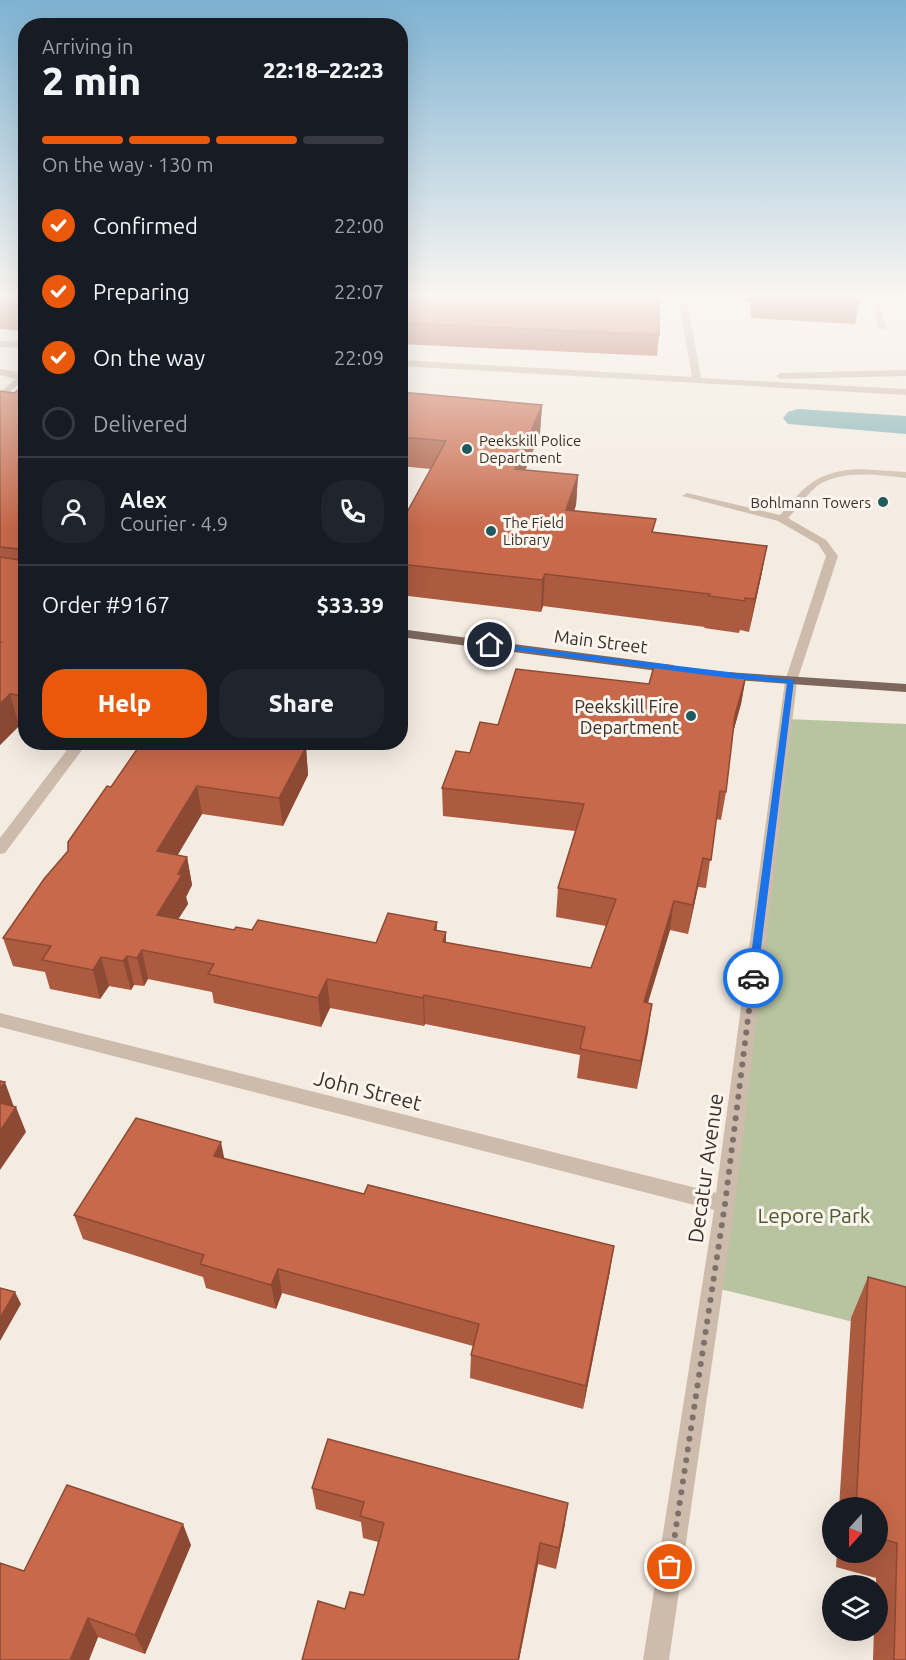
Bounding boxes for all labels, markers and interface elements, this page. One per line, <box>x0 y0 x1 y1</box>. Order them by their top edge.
text: Arriving in <box>42 35 133 58</box>
text: 22:18–22:23 <box>263 57 384 82</box>
text: 2 min <box>42 59 141 102</box>
text: On the way · 130 m <box>42 153 214 176</box>
icon: check <box>42 209 75 242</box>
text: Confirmed <box>93 213 198 238</box>
text: 22:00 <box>334 214 384 237</box>
icon: check <box>42 275 75 308</box>
text: Preparing <box>93 279 190 304</box>
text: 22:07 <box>334 280 384 303</box>
icon: check <box>42 341 75 374</box>
text: On the way <box>93 345 205 370</box>
text: 22:09 <box>334 346 384 369</box>
text: Delivered <box>93 411 188 436</box>
place label: Peekskill Police Department <box>479 432 581 466</box>
marker: Peekskill Police Department <box>460 442 474 456</box>
button: person <box>42 480 105 543</box>
button: phone <box>321 480 384 543</box>
text: Alex <box>120 487 167 512</box>
place label: Bohlmann Towers <box>751 494 871 511</box>
marker: Bohlmann Towers <box>876 495 890 509</box>
text: Courier · 4.9 <box>120 512 228 535</box>
place label: The Field Library <box>503 514 564 548</box>
marker: The Field Library <box>484 524 498 538</box>
text: Order #9167 <box>42 592 170 617</box>
text: $33.39 <box>317 592 384 617</box>
pin <box>464 619 515 670</box>
street label: Main Street <box>553 625 649 657</box>
icon: home <box>473 628 506 661</box>
button: Help <box>42 669 207 738</box>
button: Share <box>219 669 384 738</box>
place label: Peekskill Fire Department <box>574 696 679 737</box>
marker: Peekskill Fire Department <box>684 709 698 723</box>
courier <box>723 948 783 1008</box>
icon: car <box>737 962 770 995</box>
street label: John Street <box>312 1065 424 1115</box>
street label: Decatur Avenue <box>683 1092 727 1244</box>
park label: Lepore Park <box>758 1203 871 1227</box>
north arrow <box>822 1497 888 1563</box>
map controls <box>822 1497 888 1641</box>
pin <box>644 1541 695 1592</box>
icon: bag <box>653 1550 686 1583</box>
button: layers <box>822 1575 888 1641</box>

